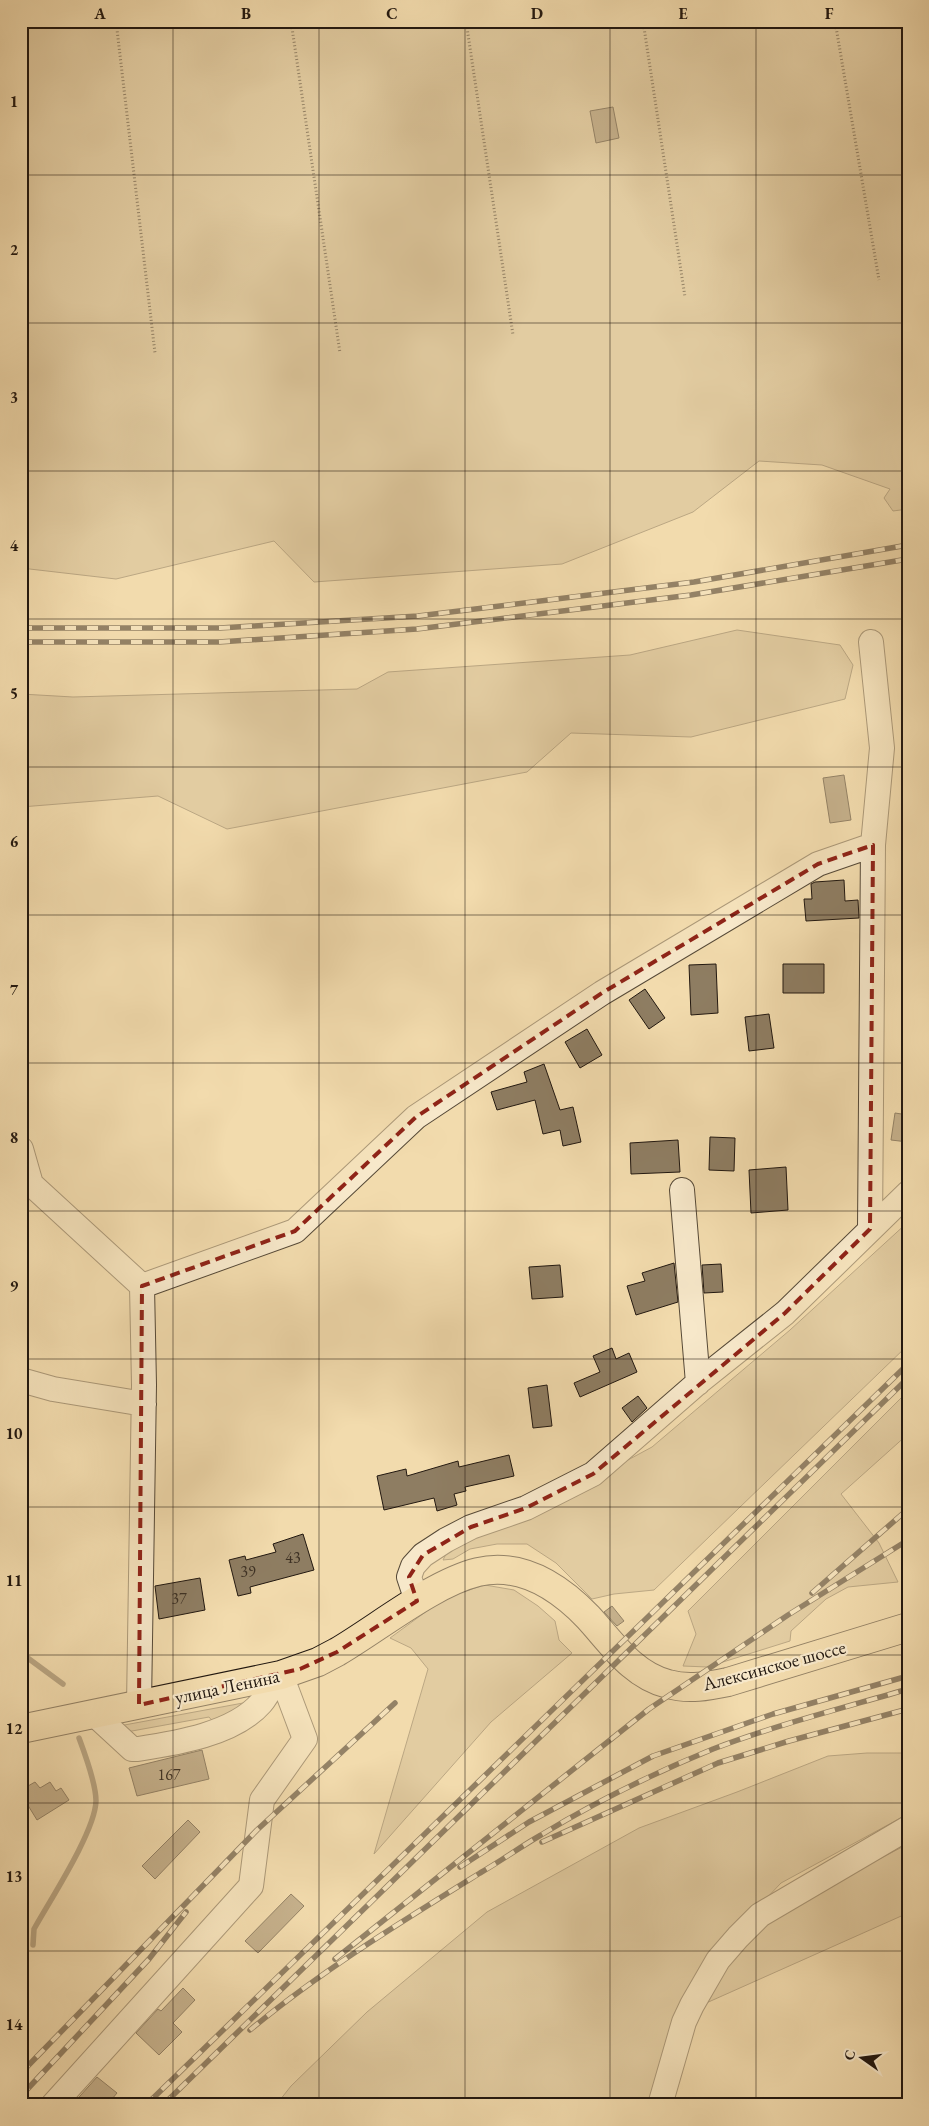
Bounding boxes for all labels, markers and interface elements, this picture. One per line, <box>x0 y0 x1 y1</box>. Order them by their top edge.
text: A <box>93 3 106 24</box>
text: B <box>241 3 251 24</box>
text: C <box>386 3 398 24</box>
text: D <box>531 3 543 24</box>
text: E <box>678 3 688 24</box>
text: F <box>825 3 834 24</box>
text: 1 <box>10 91 18 112</box>
text: 2 <box>10 239 19 260</box>
text: 3 <box>10 387 18 408</box>
text: 4 <box>10 535 19 556</box>
text: 5 <box>10 683 18 704</box>
text: 6 <box>10 831 19 852</box>
text: 7 <box>10 979 19 1000</box>
text: 8 <box>10 1127 18 1148</box>
text: 9 <box>10 1275 19 1296</box>
text: 10 <box>6 1423 23 1444</box>
house number: 43 <box>285 1547 301 1568</box>
house number: 39 <box>240 1561 256 1582</box>
text: 11 <box>6 1570 22 1591</box>
house number: 37 <box>171 1588 187 1609</box>
street label: Алексинское шоссе <box>699 1634 848 1697</box>
street label: улица Ленина <box>172 1663 282 1710</box>
text: 12 <box>6 1718 23 1739</box>
house number: 167 <box>157 1764 181 1785</box>
text: 13 <box>6 1866 22 1887</box>
text: 14 <box>6 2014 23 2035</box>
north arrow <box>836 2034 886 2084</box>
text: С <box>839 2048 859 2062</box>

